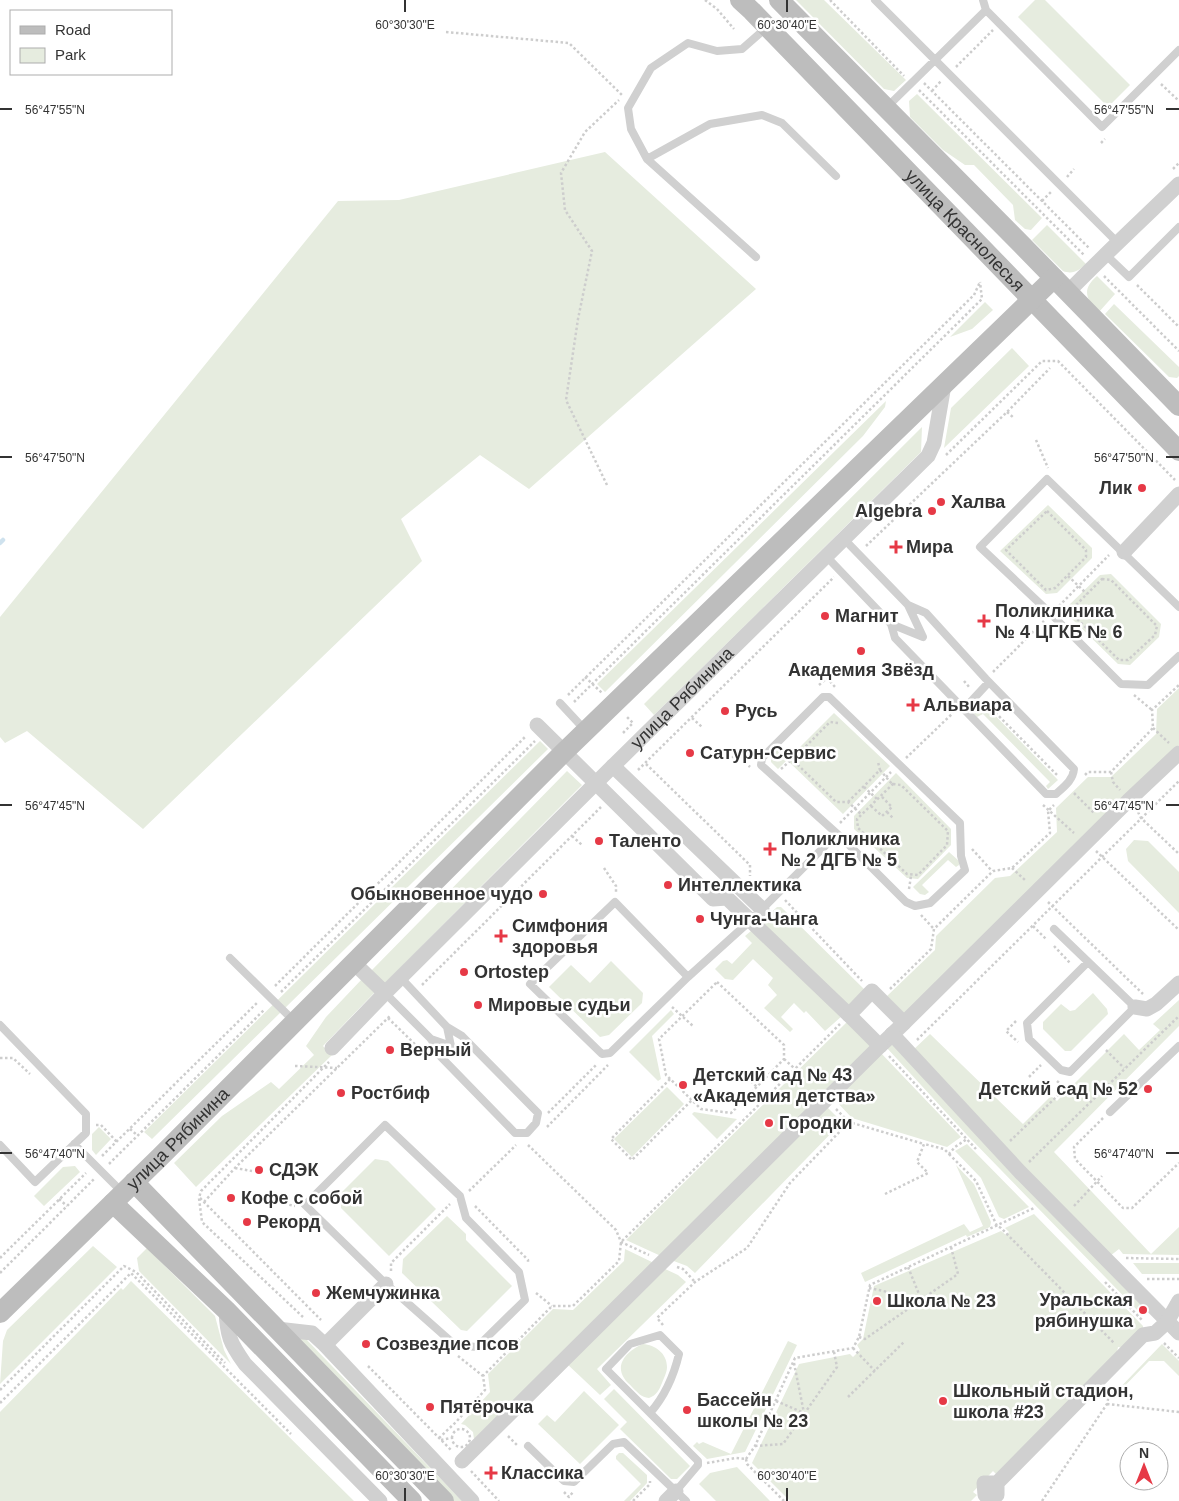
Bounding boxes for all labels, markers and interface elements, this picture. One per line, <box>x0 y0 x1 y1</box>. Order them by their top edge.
legend <box>10 10 172 75</box>
text: 60°30'30"E <box>375 18 435 32</box>
text: 60°30'40"E <box>757 18 817 32</box>
text: Road <box>55 21 91 38</box>
text: Park <box>55 46 86 63</box>
text: 56°47'55"N <box>25 103 85 117</box>
text: 56°47'55"N <box>1094 103 1154 117</box>
street label: улица Краснолесья <box>901 165 1029 296</box>
text: 56°47'50"N <box>25 451 85 465</box>
text: 56°47'50"N <box>1094 451 1154 465</box>
place label: Лик <box>1099 478 1133 498</box>
marker: Лик <box>1136 482 1148 494</box>
place label: Халва <box>951 492 1006 512</box>
marker: Халва <box>935 496 947 508</box>
place label: Algebra <box>855 501 923 521</box>
marker: Algebra <box>926 505 938 517</box>
place label: Мира <box>906 537 954 557</box>
marker: Мира <box>890 541 902 553</box>
place label: Поликлиника № 4 ЦГКБ № 6 <box>995 601 1122 642</box>
place label: Магнит <box>835 606 899 626</box>
marker: Магнит <box>819 610 831 622</box>
marker: Поликлиника № 4 ЦГКБ № 6 <box>977 614 991 628</box>
street label: улица Рябинина <box>627 643 738 753</box>
marker: Академия Звёзд <box>855 645 867 657</box>
place label: Академия Звёзд <box>788 660 934 680</box>
place label: Альвиара <box>923 695 1013 715</box>
marker: Альвиара <box>907 699 919 711</box>
place label: Русь <box>735 701 778 721</box>
marker: Русь <box>719 705 731 717</box>
place label: Сатурн-Сервис <box>700 743 836 763</box>
marker: Сатурн-Сервис <box>684 747 696 759</box>
text: 56°47'45"N <box>25 799 85 813</box>
text: 56°47'45"N <box>1094 799 1154 813</box>
place label: Поликлиника № 2 ДГБ № 5 <box>781 829 901 870</box>
place label: Таленто <box>609 831 681 851</box>
marker: Таленто <box>593 835 605 847</box>
marker: Поликлиника № 2 ДГБ № 5 <box>763 842 777 856</box>
place label: Интеллектика <box>678 875 802 895</box>
marker: Интеллектика <box>662 879 674 891</box>
place label: Обыкновенное чудо <box>351 884 533 904</box>
marker: Обыкновенное чудо <box>537 888 549 900</box>
place label: Чунга-Чанга <box>710 909 819 929</box>
marker: Чунга-Чанга <box>694 913 706 925</box>
place label: Симфония здоровья <box>512 916 608 957</box>
marker: Симфония здоровья <box>494 929 508 943</box>
place label: Ortostep <box>474 962 549 982</box>
marker: Ortostep <box>458 966 470 978</box>
place label: Мировые судьи <box>488 995 631 1015</box>
marker: Мировые судьи <box>472 999 484 1011</box>
place label: Верный <box>400 1040 471 1060</box>
marker: Верный <box>384 1044 396 1056</box>
place label: Детский сад № 43 «Академия детства» <box>693 1065 876 1106</box>
marker: Детский сад № 43 «Академия детства» <box>677 1079 689 1091</box>
place label: Детский сад № 52 <box>979 1079 1138 1099</box>
street label: улица Рябинина <box>123 1083 234 1194</box>
place label: Ростбиф <box>351 1083 430 1103</box>
marker: Детский сад № 52 <box>1142 1083 1154 1095</box>
marker: Ростбиф <box>335 1087 347 1099</box>
place label: Городки <box>779 1113 853 1133</box>
marker: Городки <box>763 1117 775 1129</box>
text: 56°47'40"N <box>25 1147 85 1161</box>
text: 56°47'40"N <box>1094 1147 1154 1161</box>
place label: СДЭК <box>269 1160 319 1180</box>
marker: СДЭК <box>253 1164 265 1176</box>
place label: Кофе с собой <box>241 1188 363 1208</box>
marker: Кофе с собой <box>225 1192 237 1204</box>
place label: Рекорд <box>257 1212 321 1232</box>
marker: Рекорд <box>241 1216 253 1228</box>
place label: Жемчужинка <box>325 1283 441 1303</box>
marker: Жемчужинка <box>310 1287 322 1299</box>
place label: Уральская рябинушка <box>1035 1290 1134 1331</box>
place label: Школа № 23 <box>887 1291 996 1311</box>
marker: Школа № 23 <box>871 1295 883 1307</box>
marker: Уральская рябинушка <box>1137 1304 1149 1316</box>
place label: Созвездие псов <box>376 1334 519 1354</box>
marker: Созвездие псов <box>360 1338 372 1350</box>
place label: Школьный стадион, школа #23 <box>953 1381 1133 1422</box>
place label: Бассейн школы № 23 <box>697 1390 808 1431</box>
marker: Школьный стадион, школа #23 <box>937 1395 949 1407</box>
place label: Пятёрочка <box>440 1397 534 1417</box>
marker: Пятёрочка <box>424 1401 436 1413</box>
marker: Бассейн школы № 23 <box>681 1404 693 1416</box>
north arrow <box>1119 1441 1169 1491</box>
text: N <box>1139 1445 1149 1461</box>
place label: Классика <box>501 1463 585 1483</box>
marker: Классика <box>485 1467 497 1479</box>
text: 60°30'30"E <box>375 1469 435 1483</box>
text: 60°30'40"E <box>757 1469 817 1483</box>

